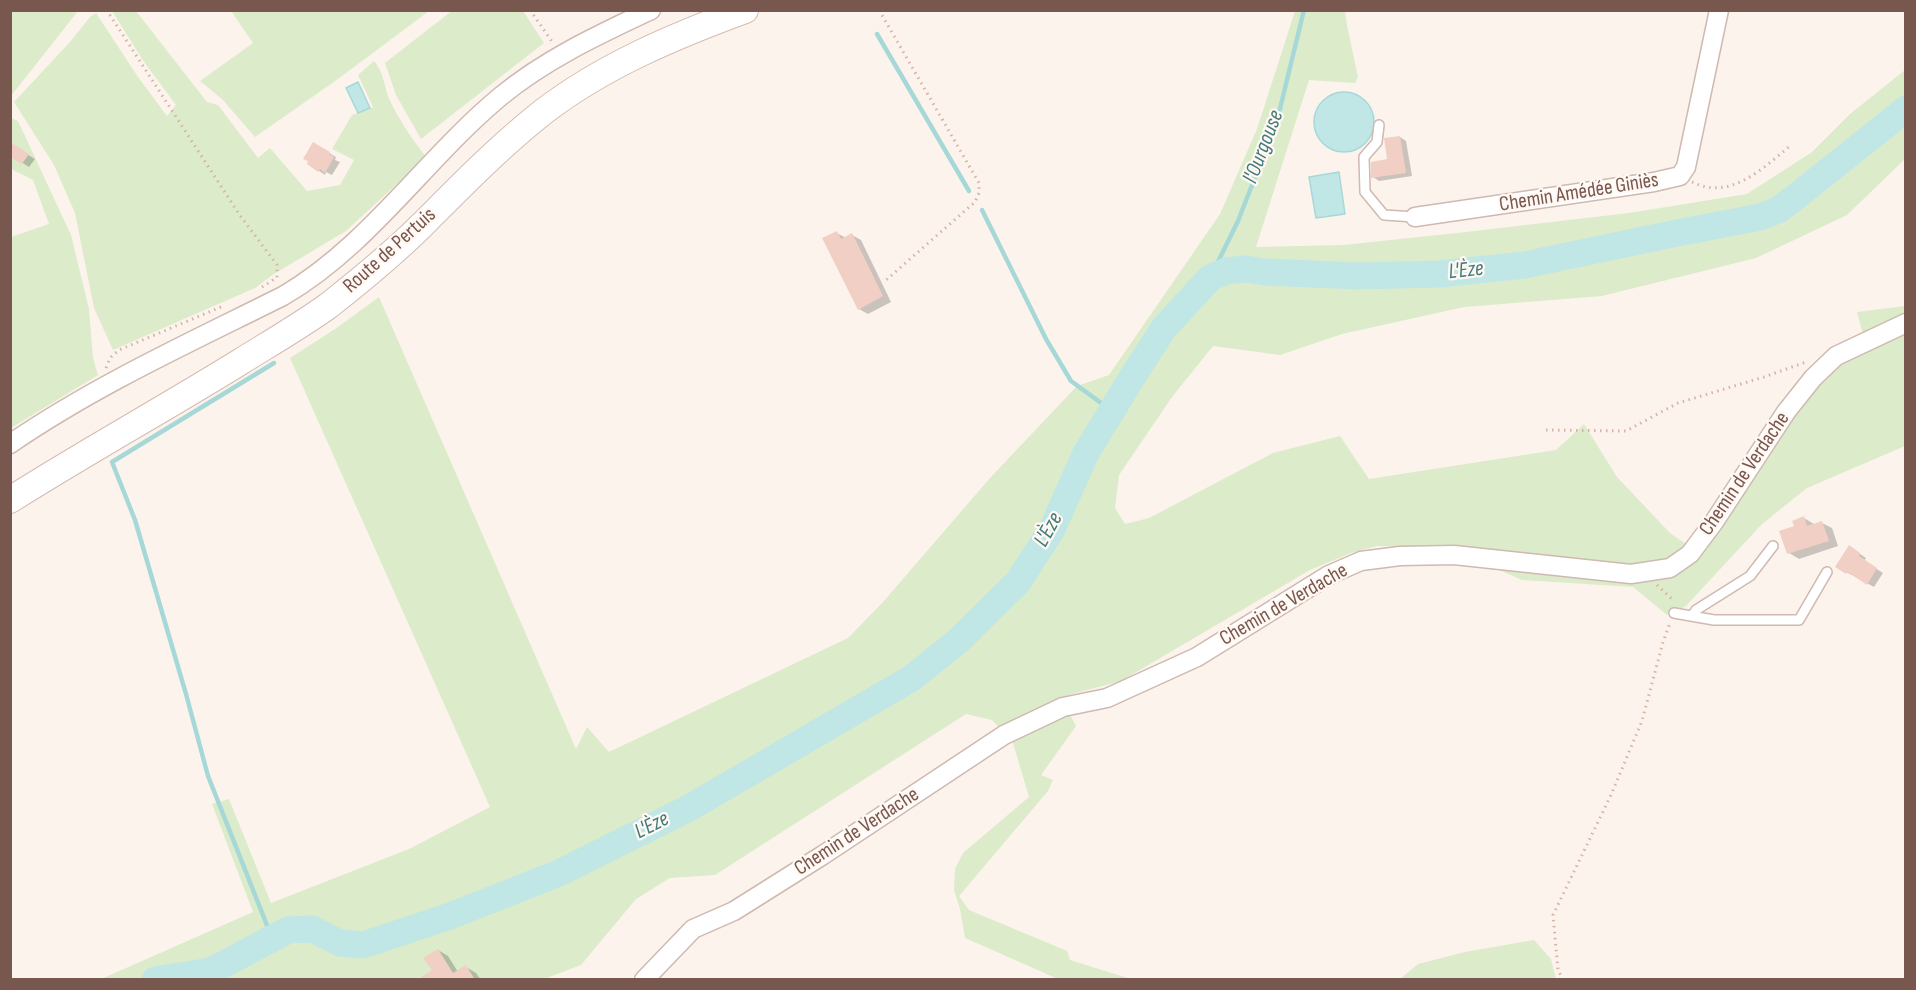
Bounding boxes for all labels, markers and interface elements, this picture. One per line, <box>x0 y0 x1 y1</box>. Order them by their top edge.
water label: l'Ourgouse <box>1238 107 1290 187</box>
street label: Chemin Amédée Giniès <box>1498 168 1660 218</box>
street label: Route de Pertuis <box>339 203 441 299</box>
water label: L'Èze <box>1447 256 1485 286</box>
street label: Chemin de Verdache <box>1694 407 1796 541</box>
water label: L'Èze <box>1029 508 1069 552</box>
street label: Chemin de Verdache <box>1216 558 1352 652</box>
street label: Chemin de Verdache <box>790 782 924 882</box>
water label: L'Èze <box>630 806 674 846</box>

